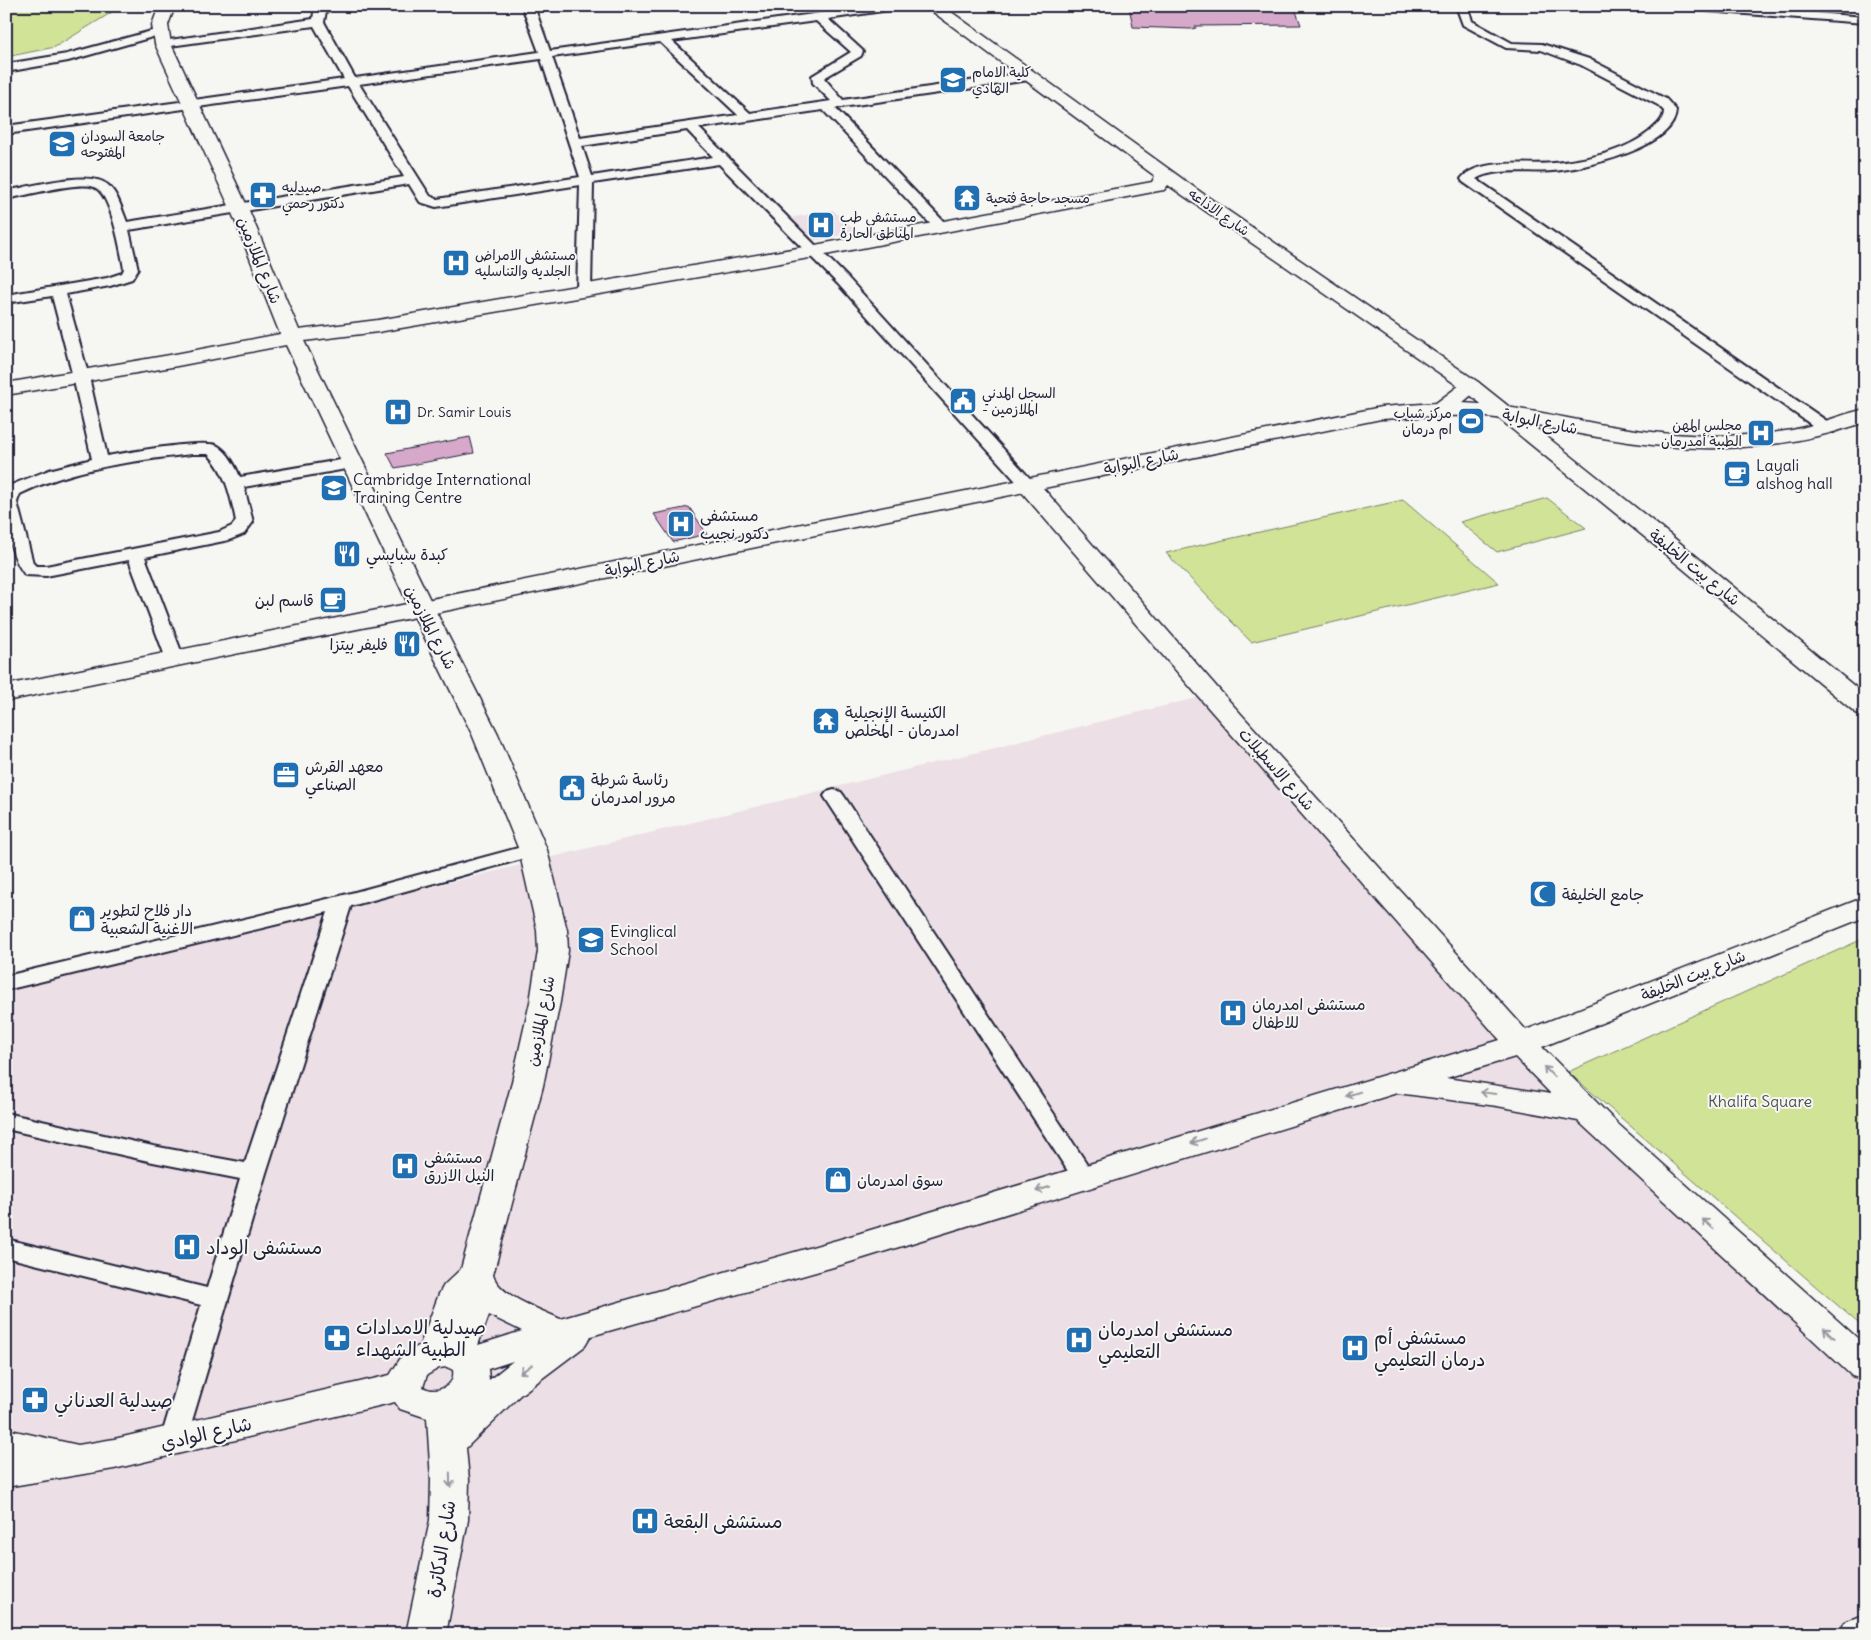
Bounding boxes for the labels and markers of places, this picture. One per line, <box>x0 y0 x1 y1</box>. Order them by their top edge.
place label: كلية الامام الهادي <box>972 63 1031 99</box>
school or university icon: كلية الامام الهادي <box>938 65 968 95</box>
place label: جامعة السودان المفتوحه <box>81 127 165 161</box>
school or university icon: جامعة السودان المفتوحه <box>47 129 77 159</box>
place label: صيدليه دكتور رحمي <box>282 178 345 216</box>
pharmacy icon: صيدليه دكتور رحمي <box>248 180 278 210</box>
temple icon: مسجد حاجة فتحية <box>952 183 982 213</box>
place label: مسجد حاجة فتحية <box>986 189 1090 207</box>
place label: مستشفى طب المناطق الحارة <box>840 208 917 242</box>
hospital icon: مستشفى طب المناطق الحارة <box>806 210 836 240</box>
place label: مستشفى الامراض الجلديه والتناسليه <box>475 246 576 280</box>
hospital icon: مستشفى الامراض الجلديه والتناسليه <box>441 248 471 278</box>
place label: السجل المدني - الملازمين <box>982 384 1056 418</box>
public building icon: السجل المدني - الملازمين <box>948 386 978 416</box>
hospital icon: Dr. Samir Louis <box>383 397 413 427</box>
place label: Dr. Samir Louis <box>417 403 511 421</box>
place label: مركز شباب ام درمان <box>1394 404 1452 440</box>
sports icon: مركز شباب ام درمان <box>1456 406 1486 436</box>
place label: مجلس المهن الطبية أمدرمان <box>1661 416 1742 450</box>
hospital icon: مجلس المهن الطبية أمدرمان <box>1746 418 1776 448</box>
place label: Layali alshog hall <box>1756 455 1833 493</box>
cafe icon: Layali alshog hall <box>1722 459 1752 489</box>
place label: Cambridge International Training Centre <box>353 469 531 507</box>
school or university icon: Cambridge International Training Centre <box>319 473 349 503</box>
place label: مستشفى دكتور نجيب <box>700 505 770 544</box>
hospital icon: مستشفى دكتور نجيب <box>666 509 696 539</box>
restaurant icon: كبدة سبايسي <box>332 539 362 569</box>
place label: كبدة سبايسي <box>366 544 448 569</box>
cafe icon: قاسم لبن <box>318 585 348 615</box>
place label: قاسم لبن <box>255 590 314 613</box>
restaurant icon: فليفر بيتزا <box>392 629 422 659</box>
place label: فليفر بيتزا <box>329 634 388 654</box>
place label: الكنيسة الإنجيلية امدرمان - المخلص <box>845 702 959 740</box>
temple icon: الكنيسة الإنجيلية امدرمان - المخلص <box>811 706 841 736</box>
place label: معهد القرش الصناعي <box>305 756 383 799</box>
office icon: معهد القرش الصناعي <box>271 760 301 790</box>
place label: رئاسة شرطة مرور امدرمان <box>591 769 676 807</box>
public building icon: رئاسة شرطة مرور امدرمان <box>557 773 587 803</box>
mosque icon: جامع الخليفة <box>1528 879 1558 909</box>
place label: جامع الخليفة <box>1562 884 1644 906</box>
place label: دار فلاح لتطوير الاغنية الشعبية <box>99 900 193 938</box>
shop icon: دار فلاح لتطوير الاغنية الشعبية <box>67 904 97 934</box>
place label: Evinglical School <box>610 921 677 959</box>
school or university icon: Evinglical School <box>576 925 606 955</box>
place label: مستشفى امدرمان للاطفال <box>1252 994 1366 1032</box>
hospital icon: مستشفى امدرمان للاطفال <box>1218 998 1248 1028</box>
place label: مستشفى النيل الازرق <box>424 1147 494 1185</box>
hospital icon: مستشفى النيل الازرق <box>390 1151 420 1181</box>
shop icon: سوق امدرمان <box>823 1165 853 1195</box>
place label: سوق امدرمان <box>857 1170 943 1191</box>
hospital icon: مستشفى الوداد <box>172 1232 202 1262</box>
place label: مستشفى الوداد <box>206 1235 322 1260</box>
place label: صيدلية الامدادات الطبية الشهداء <box>356 1315 486 1361</box>
place label: مستشفى امدرمان التعليمي <box>1098 1317 1233 1368</box>
pharmacy icon: صيدلية الامدادات الطبية الشهداء <box>322 1323 352 1353</box>
hospital icon: مستشفى امدرمان التعليمي <box>1064 1325 1094 1355</box>
place label: مستشفى أم درمان التعليمي <box>1374 1325 1486 1376</box>
hospital icon: مستشفى أم درمان التعليمي <box>1340 1333 1370 1363</box>
pharmacy icon: صيدلية العدناني <box>20 1385 50 1415</box>
place label: صيدلية العدناني <box>54 1388 173 1417</box>
hospital icon: مستشفى البقعة <box>630 1506 660 1536</box>
place label: مستشفى البقعة <box>664 1509 783 1534</box>

